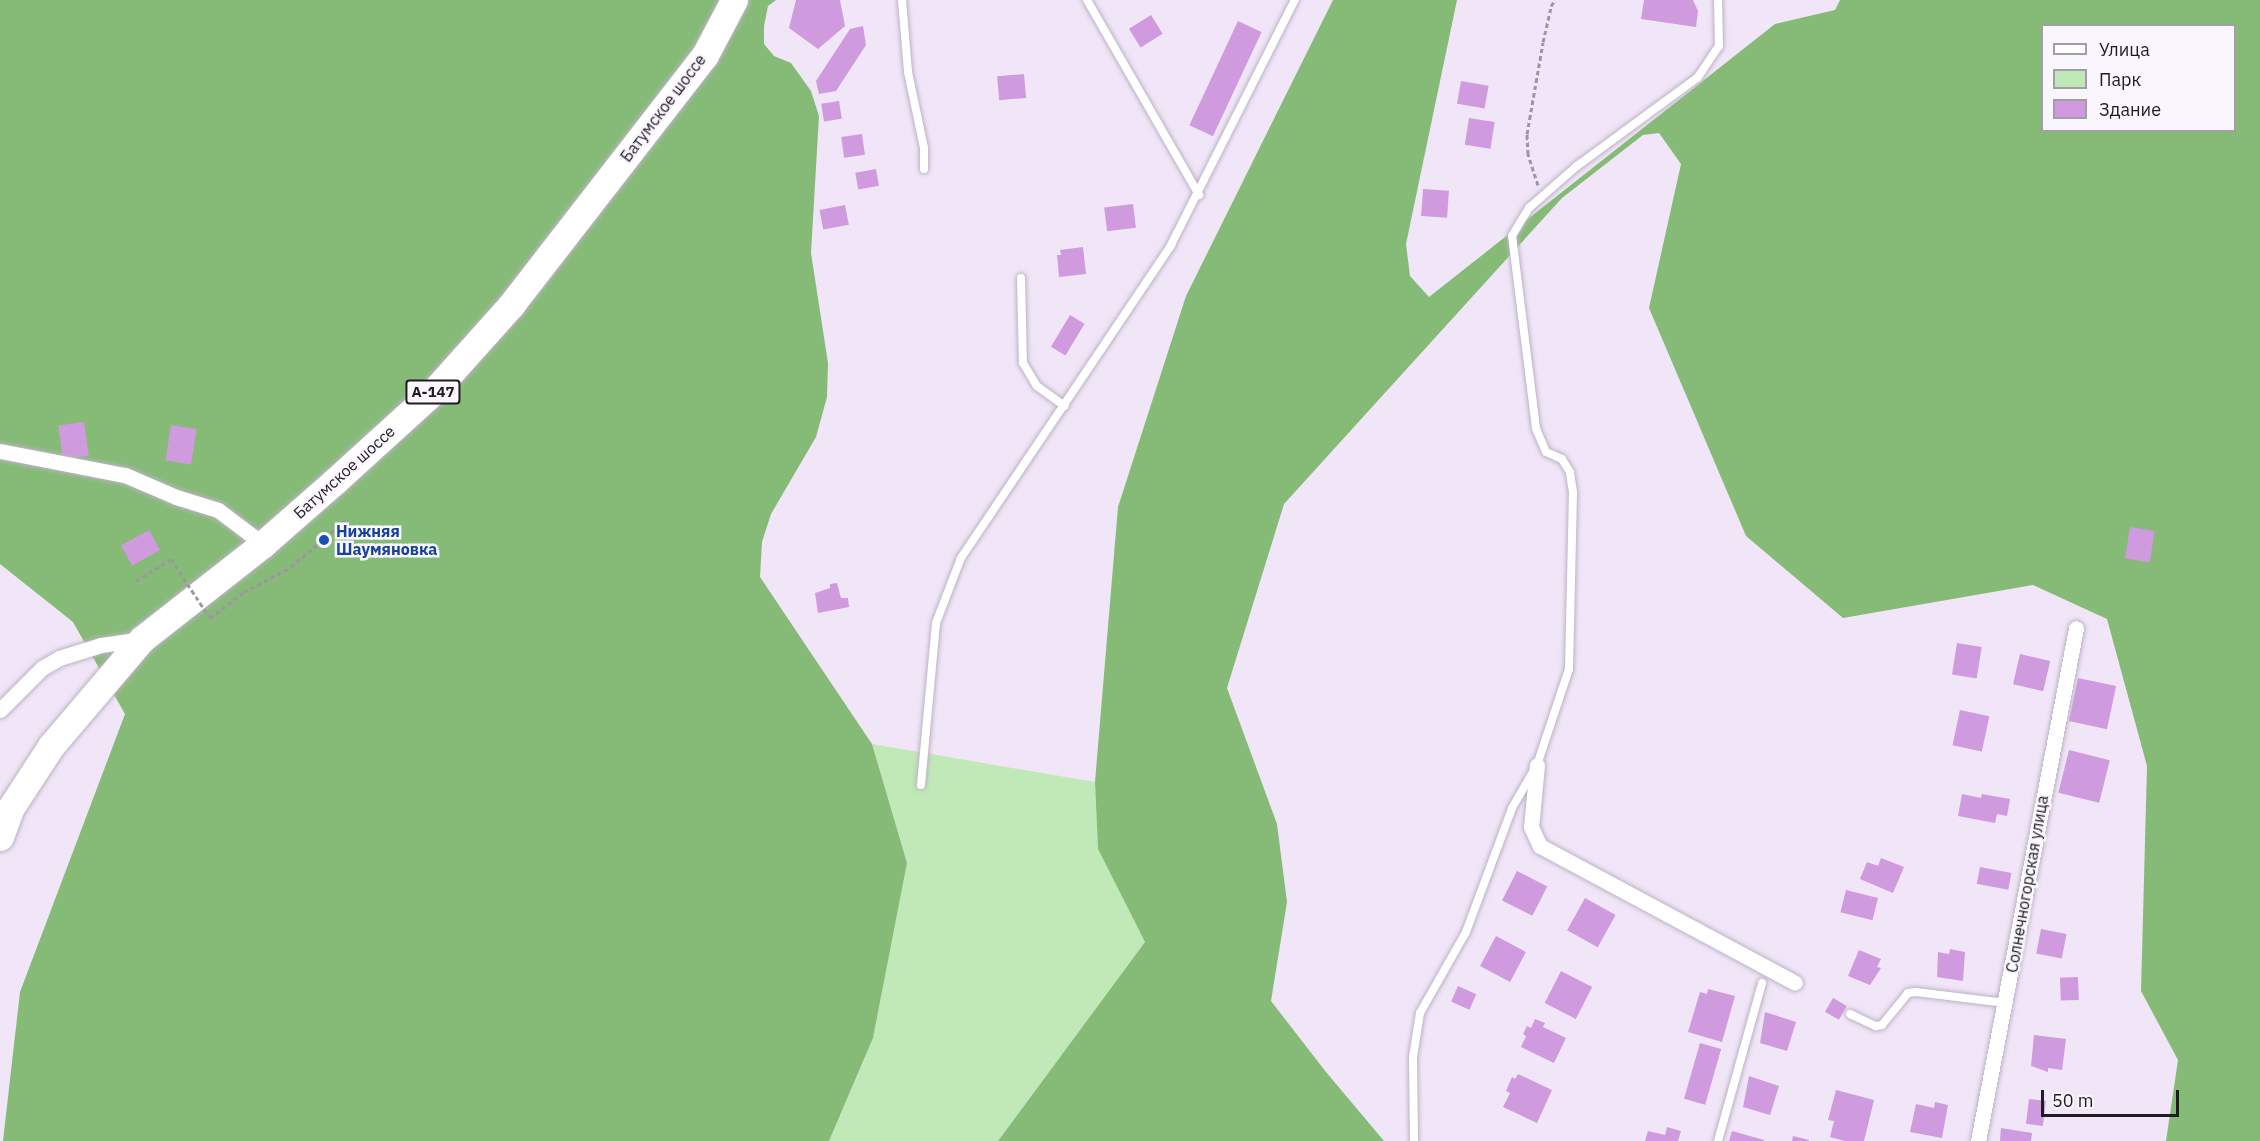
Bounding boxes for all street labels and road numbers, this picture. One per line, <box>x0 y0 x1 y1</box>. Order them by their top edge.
street label: Батумское шоссе <box>616 50 710 166</box>
road number: А-147 <box>404 380 462 404</box>
street label: Батумское шоссе <box>289 421 399 523</box>
street label: Солнечногорская улица <box>2002 794 2052 974</box>

